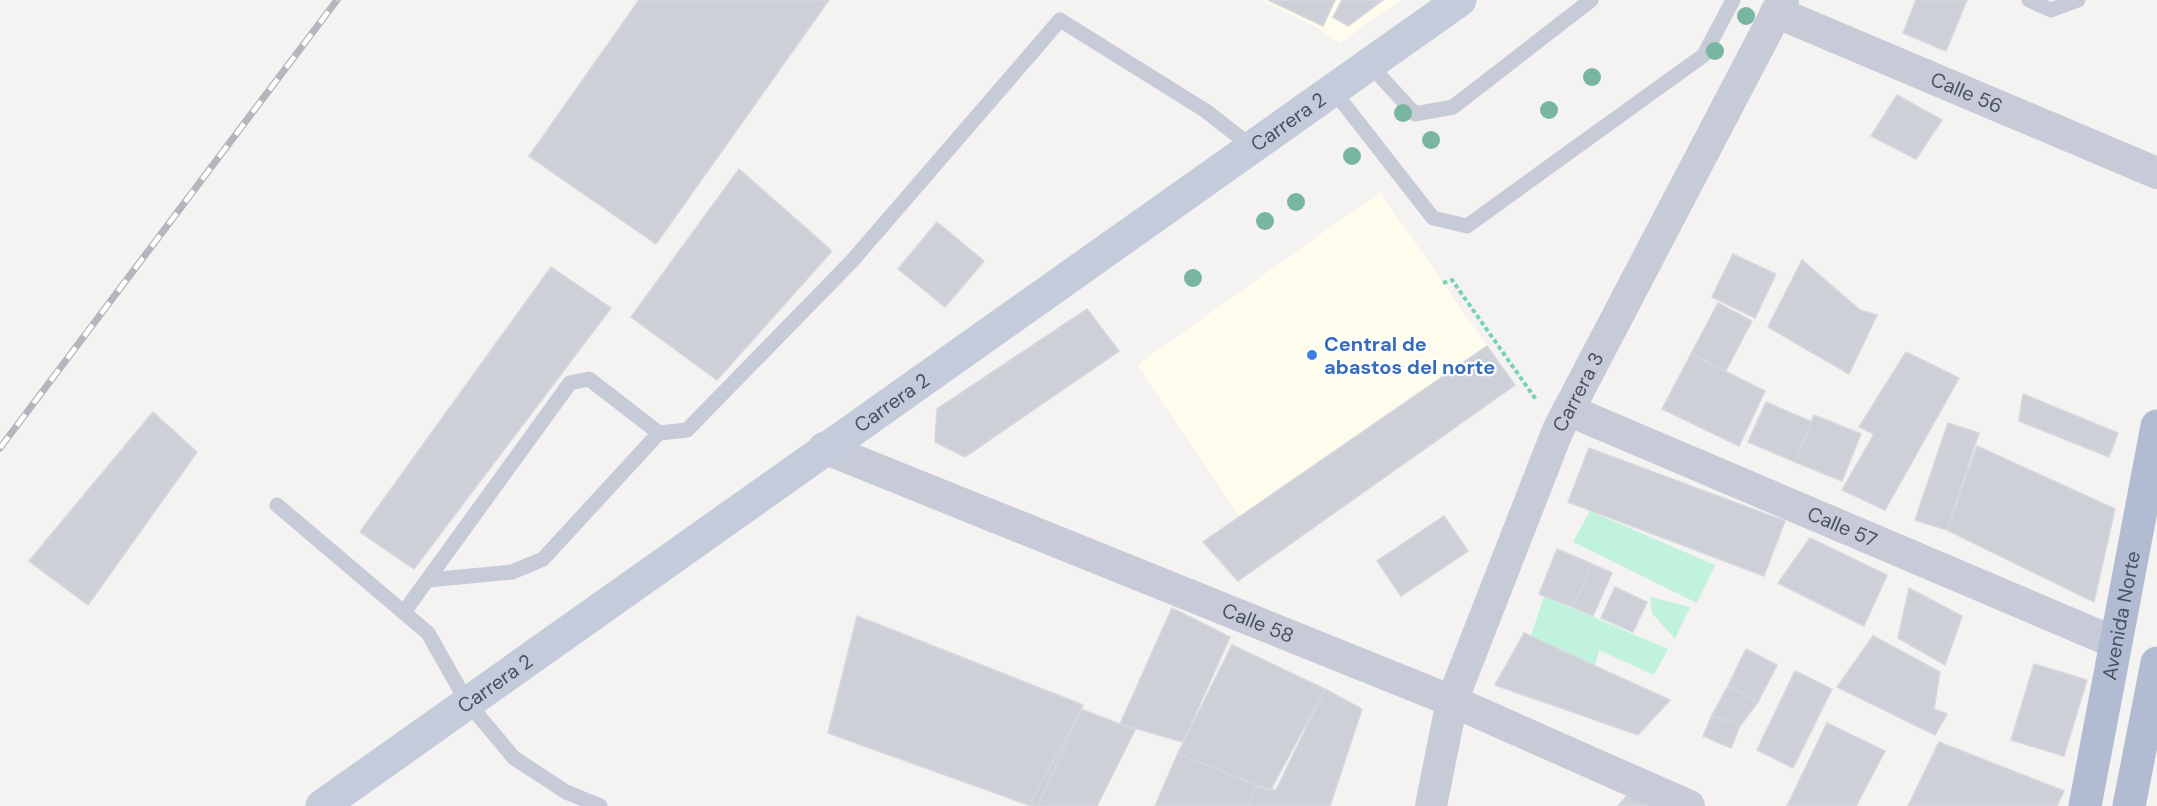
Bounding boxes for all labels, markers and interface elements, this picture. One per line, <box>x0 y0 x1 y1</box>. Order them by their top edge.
street label: Calle 56 <box>1927 66 2007 119</box>
street label: Carrera 2 <box>1246 86 1331 157</box>
place label: Central de abastos del norte <box>1324 331 1495 380</box>
marker: Central de abastos del norte <box>1305 348 1319 362</box>
street label: Carrera 3 <box>1546 348 1609 436</box>
street label: Carrera 2 <box>849 367 934 438</box>
street label: Calle 57 <box>1803 500 1881 553</box>
street label: Avenida Norte <box>2096 549 2146 682</box>
street label: Calle 58 <box>1218 597 1298 649</box>
street label: Carrera 2 <box>452 648 538 719</box>

